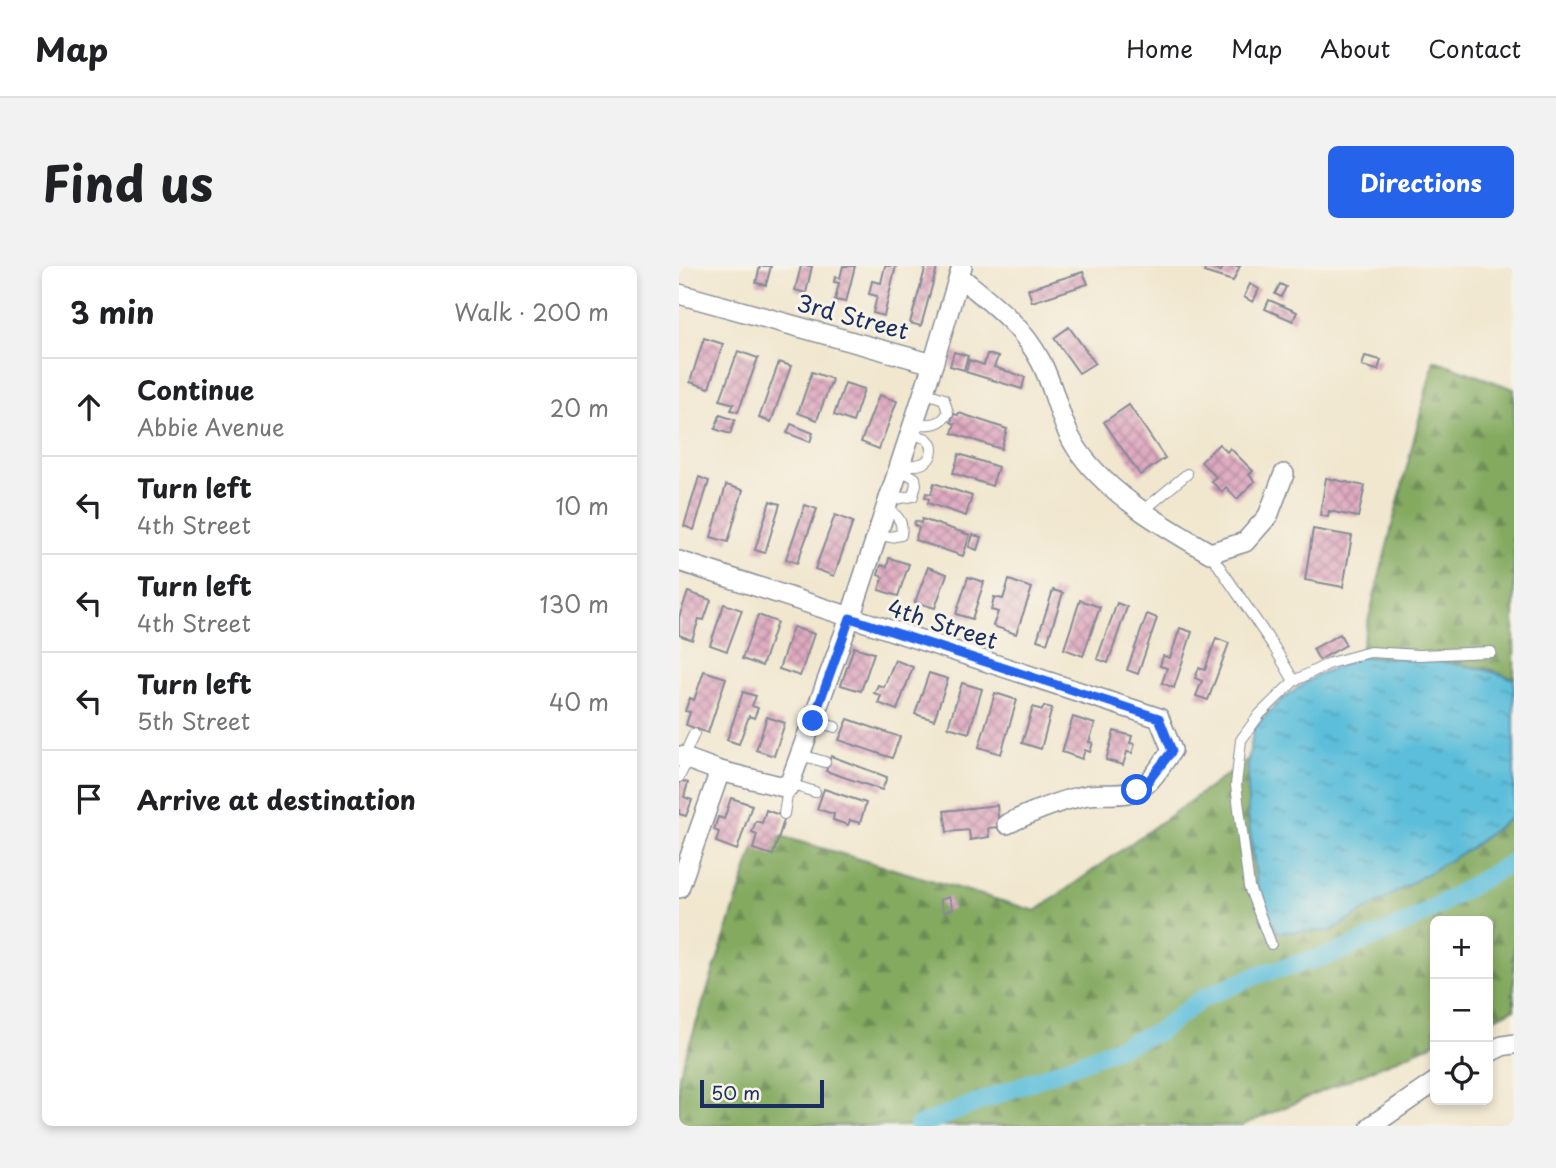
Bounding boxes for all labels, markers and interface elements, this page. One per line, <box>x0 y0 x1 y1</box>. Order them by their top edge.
text: Map <box>35 23 108 73</box>
text: Home <box>1126 30 1193 66</box>
text: Map <box>1231 30 1282 66</box>
text: About <box>1320 30 1390 66</box>
text: Contact <box>1428 30 1521 66</box>
text: Find us <box>42 145 213 219</box>
button: Directions <box>1328 146 1514 218</box>
street label: 3rd Street <box>793 284 913 348</box>
text: 3 min <box>70 289 155 334</box>
text: Walk · 200 m <box>454 294 609 329</box>
text: Continue <box>137 370 254 409</box>
icon: ahead <box>70 388 108 426</box>
text: 20 m <box>550 390 609 425</box>
text: Abbie Avenue <box>137 409 285 444</box>
text: Turn left <box>137 468 252 507</box>
icon: left <box>70 486 108 524</box>
text: 10 m <box>555 488 609 523</box>
text: 4th Street <box>137 507 251 542</box>
text: Turn left <box>137 566 252 605</box>
icon: left <box>70 584 108 622</box>
text: 130 m <box>539 586 609 621</box>
street label: 4th Street <box>883 589 1003 657</box>
text: 4th Street <box>137 605 251 640</box>
text: Turn left <box>137 664 252 703</box>
icon: left <box>70 682 108 720</box>
text: 40 m <box>549 684 609 719</box>
text: 5th Street <box>137 703 250 738</box>
route end <box>797 705 828 736</box>
route start <box>1121 774 1152 805</box>
icon: arrive <box>70 780 108 818</box>
text: Arrive at destination <box>137 780 416 819</box>
map controls <box>1430 916 1493 1105</box>
button: + <box>1430 916 1493 979</box>
button: − <box>1430 979 1493 1042</box>
button: locate <box>1430 1042 1493 1105</box>
scale bar <box>700 1077 824 1109</box>
text: 50 m <box>711 1078 760 1106</box>

